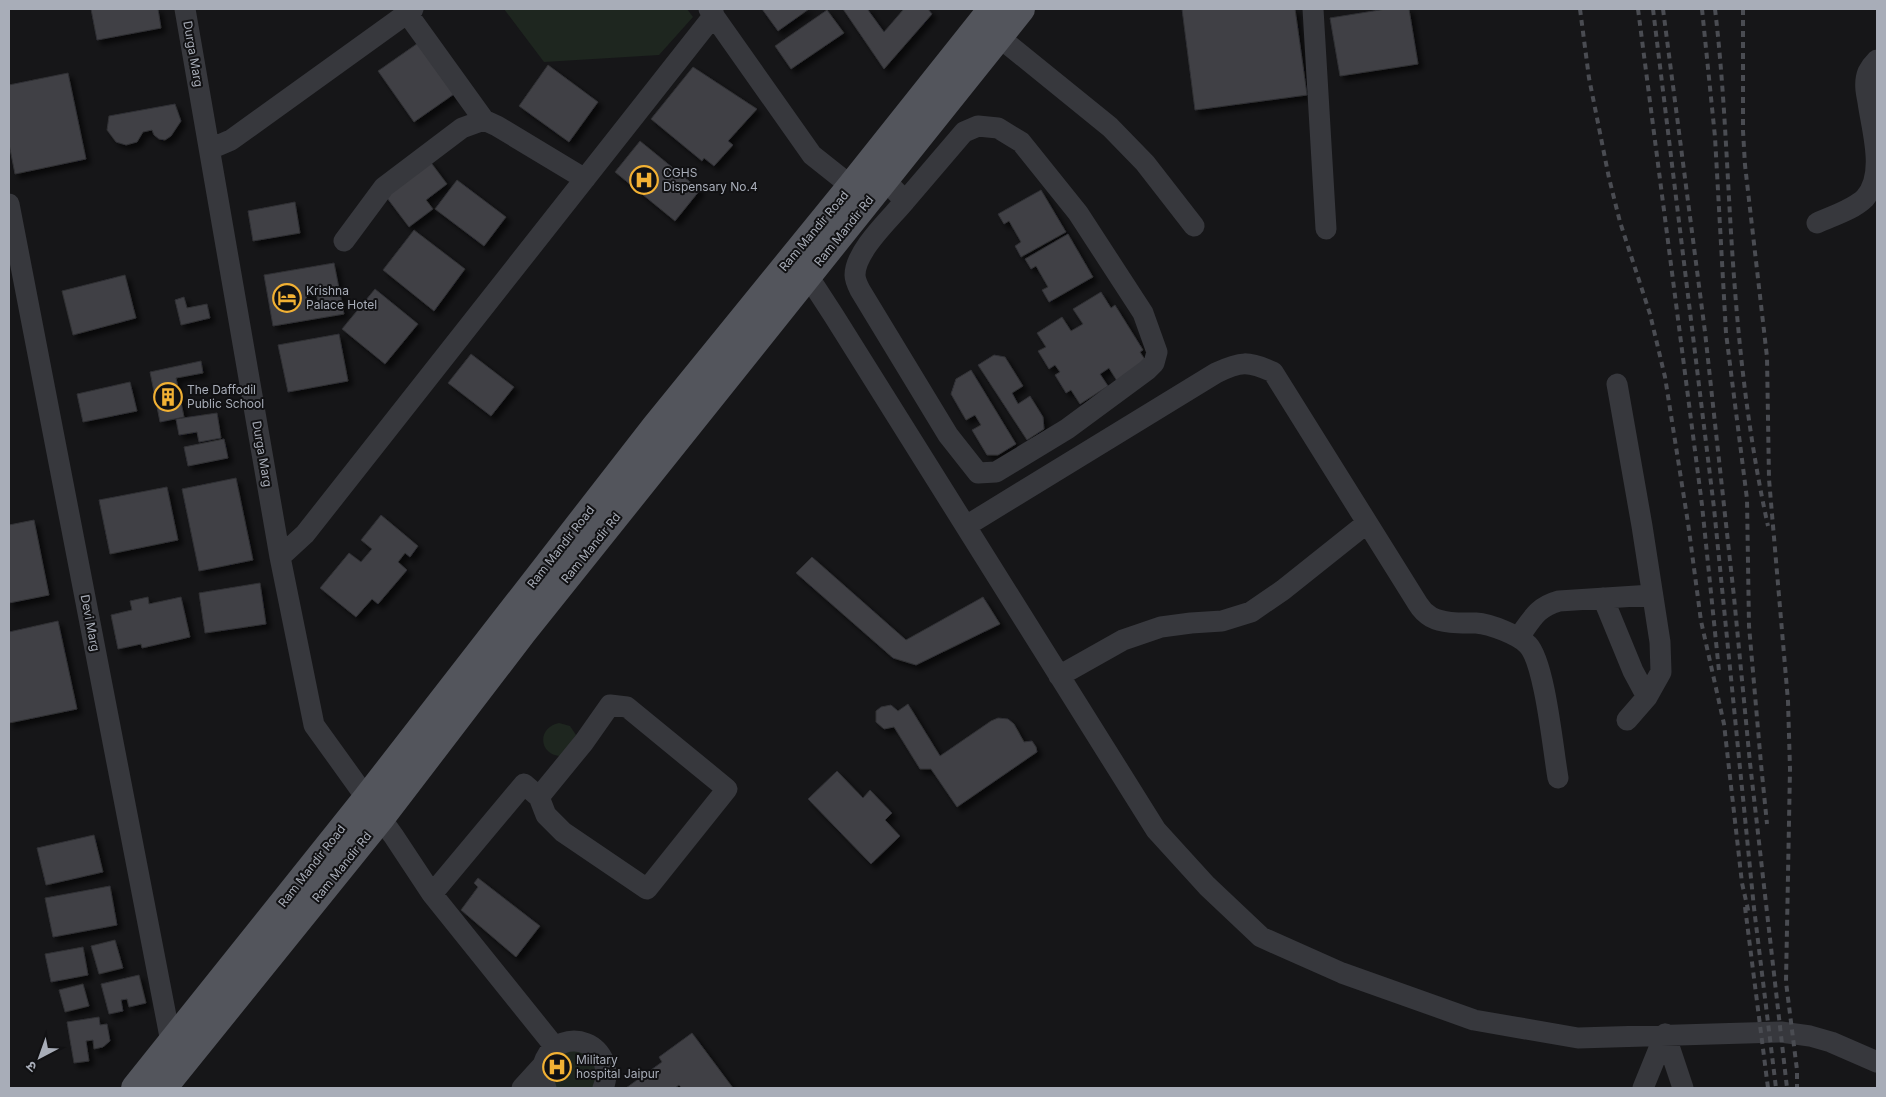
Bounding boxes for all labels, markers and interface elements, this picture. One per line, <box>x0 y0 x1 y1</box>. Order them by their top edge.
street label: Durga Marg <box>180 20 207 88</box>
hospital icon: CGHS Dispensary No.4 <box>629 165 659 195</box>
place label: CGHS Dispensary No.4 <box>663 165 758 194</box>
street label: Ram Mandir Road <box>776 188 852 274</box>
street label: Ram Mandir Rd <box>811 193 877 269</box>
hotel icon: Krishna Palace Hotel <box>272 283 302 313</box>
place label: Krishna Palace Hotel <box>306 283 377 312</box>
building icon: The Daffodil Public School <box>153 382 183 412</box>
place label: The Daffodil Public School <box>187 382 264 411</box>
street label: Durga Marg <box>249 420 276 488</box>
street label: Ram Mandir Road <box>524 503 597 591</box>
street label: Ram Mandir Rd <box>558 510 624 586</box>
street label: Devi Marg <box>78 593 103 653</box>
street label: Ram Mandir Road <box>275 822 348 910</box>
street label: Ram Mandir Rd <box>309 829 375 905</box>
north arrow <box>15 1032 65 1082</box>
hospital icon: Military hospital Jaipur <box>542 1052 572 1082</box>
place label: Military hospital Jaipur <box>576 1052 660 1081</box>
text: उ <box>22 1058 40 1076</box>

